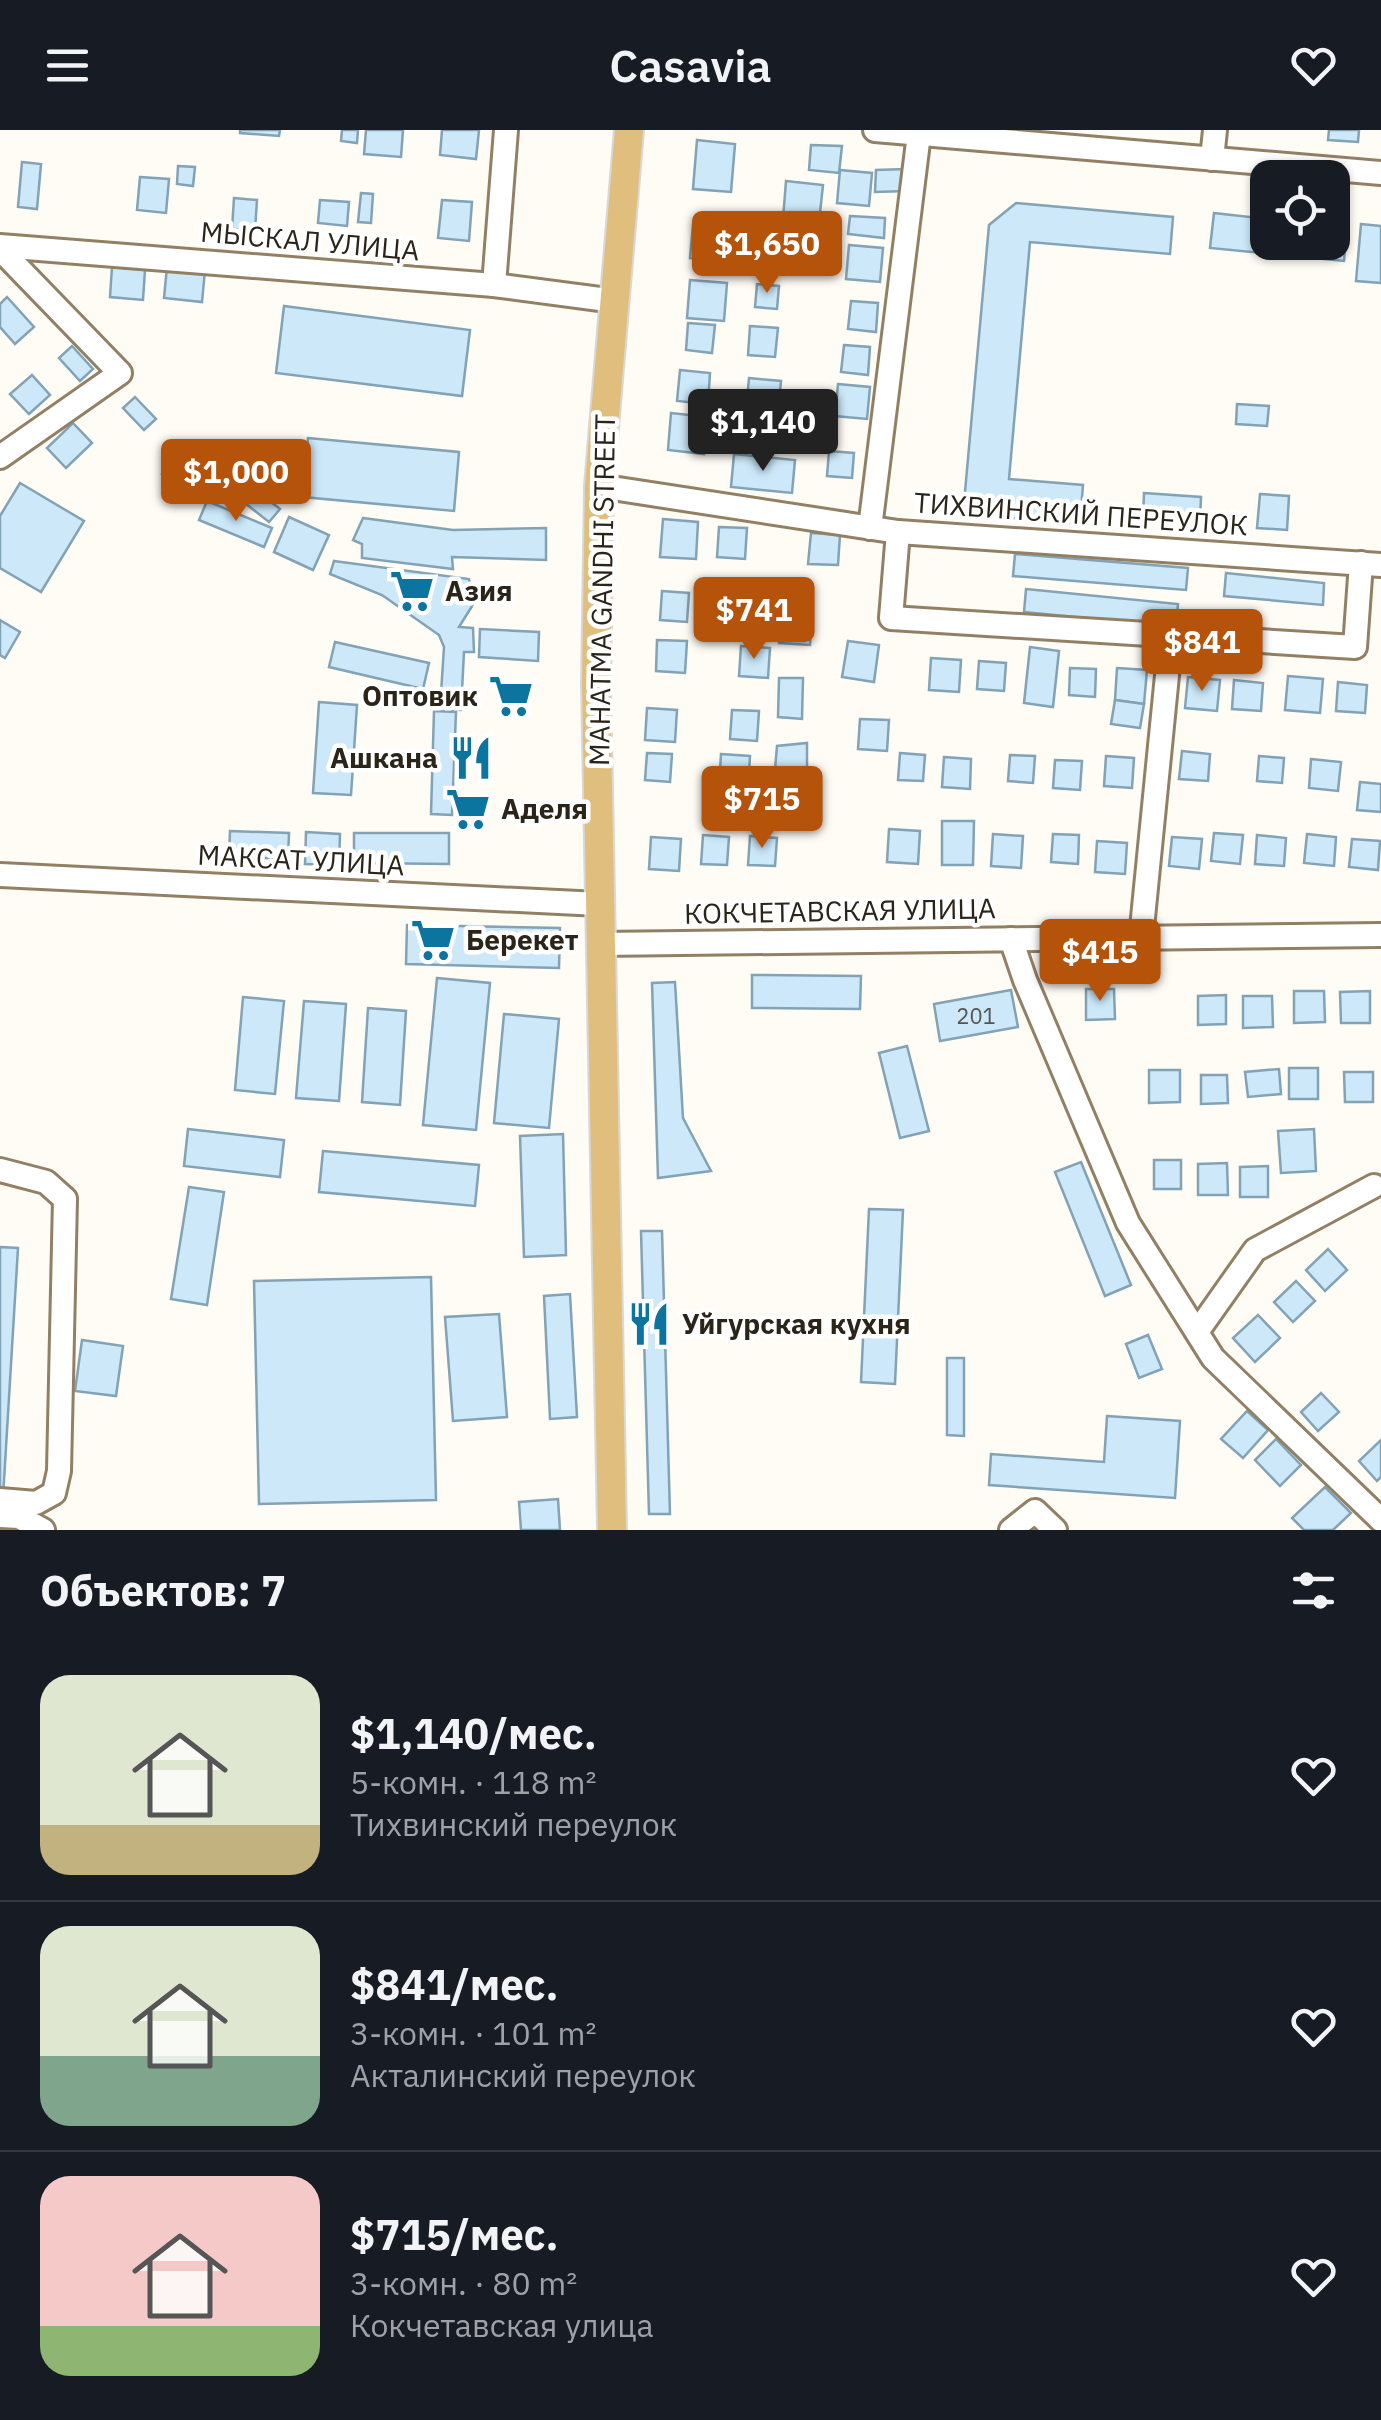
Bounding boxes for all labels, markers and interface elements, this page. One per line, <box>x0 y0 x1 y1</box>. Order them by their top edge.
text: Casavia <box>609 36 772 94</box>
icon: menu <box>40 38 95 93</box>
icon: heart <box>1286 38 1341 93</box>
map controls <box>1250 160 1350 260</box>
button: locate <box>1250 160 1350 260</box>
pin: $1,650 <box>686 211 848 296</box>
street label: МЫСКАЛ УЛИЦА <box>199 212 421 269</box>
text: $1,650 <box>714 222 820 264</box>
pin: $1,140 <box>682 389 844 474</box>
text: $1,140 <box>710 400 816 442</box>
street label: MAHATMA GANDHI STREET <box>580 414 623 766</box>
pin: $1,000 <box>155 439 317 524</box>
text: $1,000 <box>183 450 289 492</box>
street label: ТИХВИНСКИЙ ПЕРЕУЛОК <box>913 483 1249 544</box>
supermarket icon: Азия <box>388 567 436 615</box>
place label: Азия <box>445 572 513 609</box>
pin: $741 <box>695 577 813 662</box>
text: $741 <box>716 588 792 630</box>
pin: $841 <box>1143 609 1261 694</box>
text: $841 <box>1164 620 1240 662</box>
supermarket icon: Оптовик <box>487 672 535 720</box>
place label: Оптовик <box>362 677 478 714</box>
restaurant icon: Ашкана <box>447 734 495 782</box>
place label: Ашкана <box>330 739 438 776</box>
pin: $715 <box>703 766 821 851</box>
text: $715 <box>724 777 800 819</box>
supermarket icon: Аделя <box>444 785 492 833</box>
place label: Аделя <box>501 790 588 827</box>
street label: МАКСАТ УЛИЦА <box>197 836 406 883</box>
street label: КОКЧЕТАВСКАЯ УЛИЦА <box>684 889 996 932</box>
supermarket icon: Берекет <box>409 916 457 964</box>
pin: $415 <box>1041 919 1159 1004</box>
place label: Берекет <box>466 921 579 958</box>
text: $415 <box>1062 930 1138 972</box>
house number: 201 <box>956 1001 996 1030</box>
restaurant icon: Уйгурская кухня <box>625 1300 673 1348</box>
place label: Уйгурская кухня <box>682 1305 911 1342</box>
text: Объектов: 7 <box>40 1563 286 1618</box>
icon: filters <box>1286 1563 1341 1618</box>
text: $1,140/мес. <box>350 1706 597 1761</box>
icon: home <box>120 1715 240 1835</box>
icon: heart <box>1286 1748 1341 1803</box>
text: 5-комн. · 118 m² <box>350 1761 596 1803</box>
text: Тихвинский переулок <box>350 1803 677 1845</box>
text: $841/мес. <box>350 1957 559 2012</box>
icon: home <box>120 1966 240 2086</box>
icon: heart <box>1286 1999 1341 2054</box>
text: 3-комн. · 101 m² <box>350 2012 596 2054</box>
text: Акталинский переулок <box>350 2054 696 2096</box>
text: $715/мес. <box>350 2207 559 2262</box>
icon: home <box>120 2216 240 2336</box>
icon: heart <box>1286 2249 1341 2304</box>
text: 3-комн. · 80 m² <box>350 2262 577 2304</box>
text: Кокчетавская улица <box>350 2304 654 2346</box>

